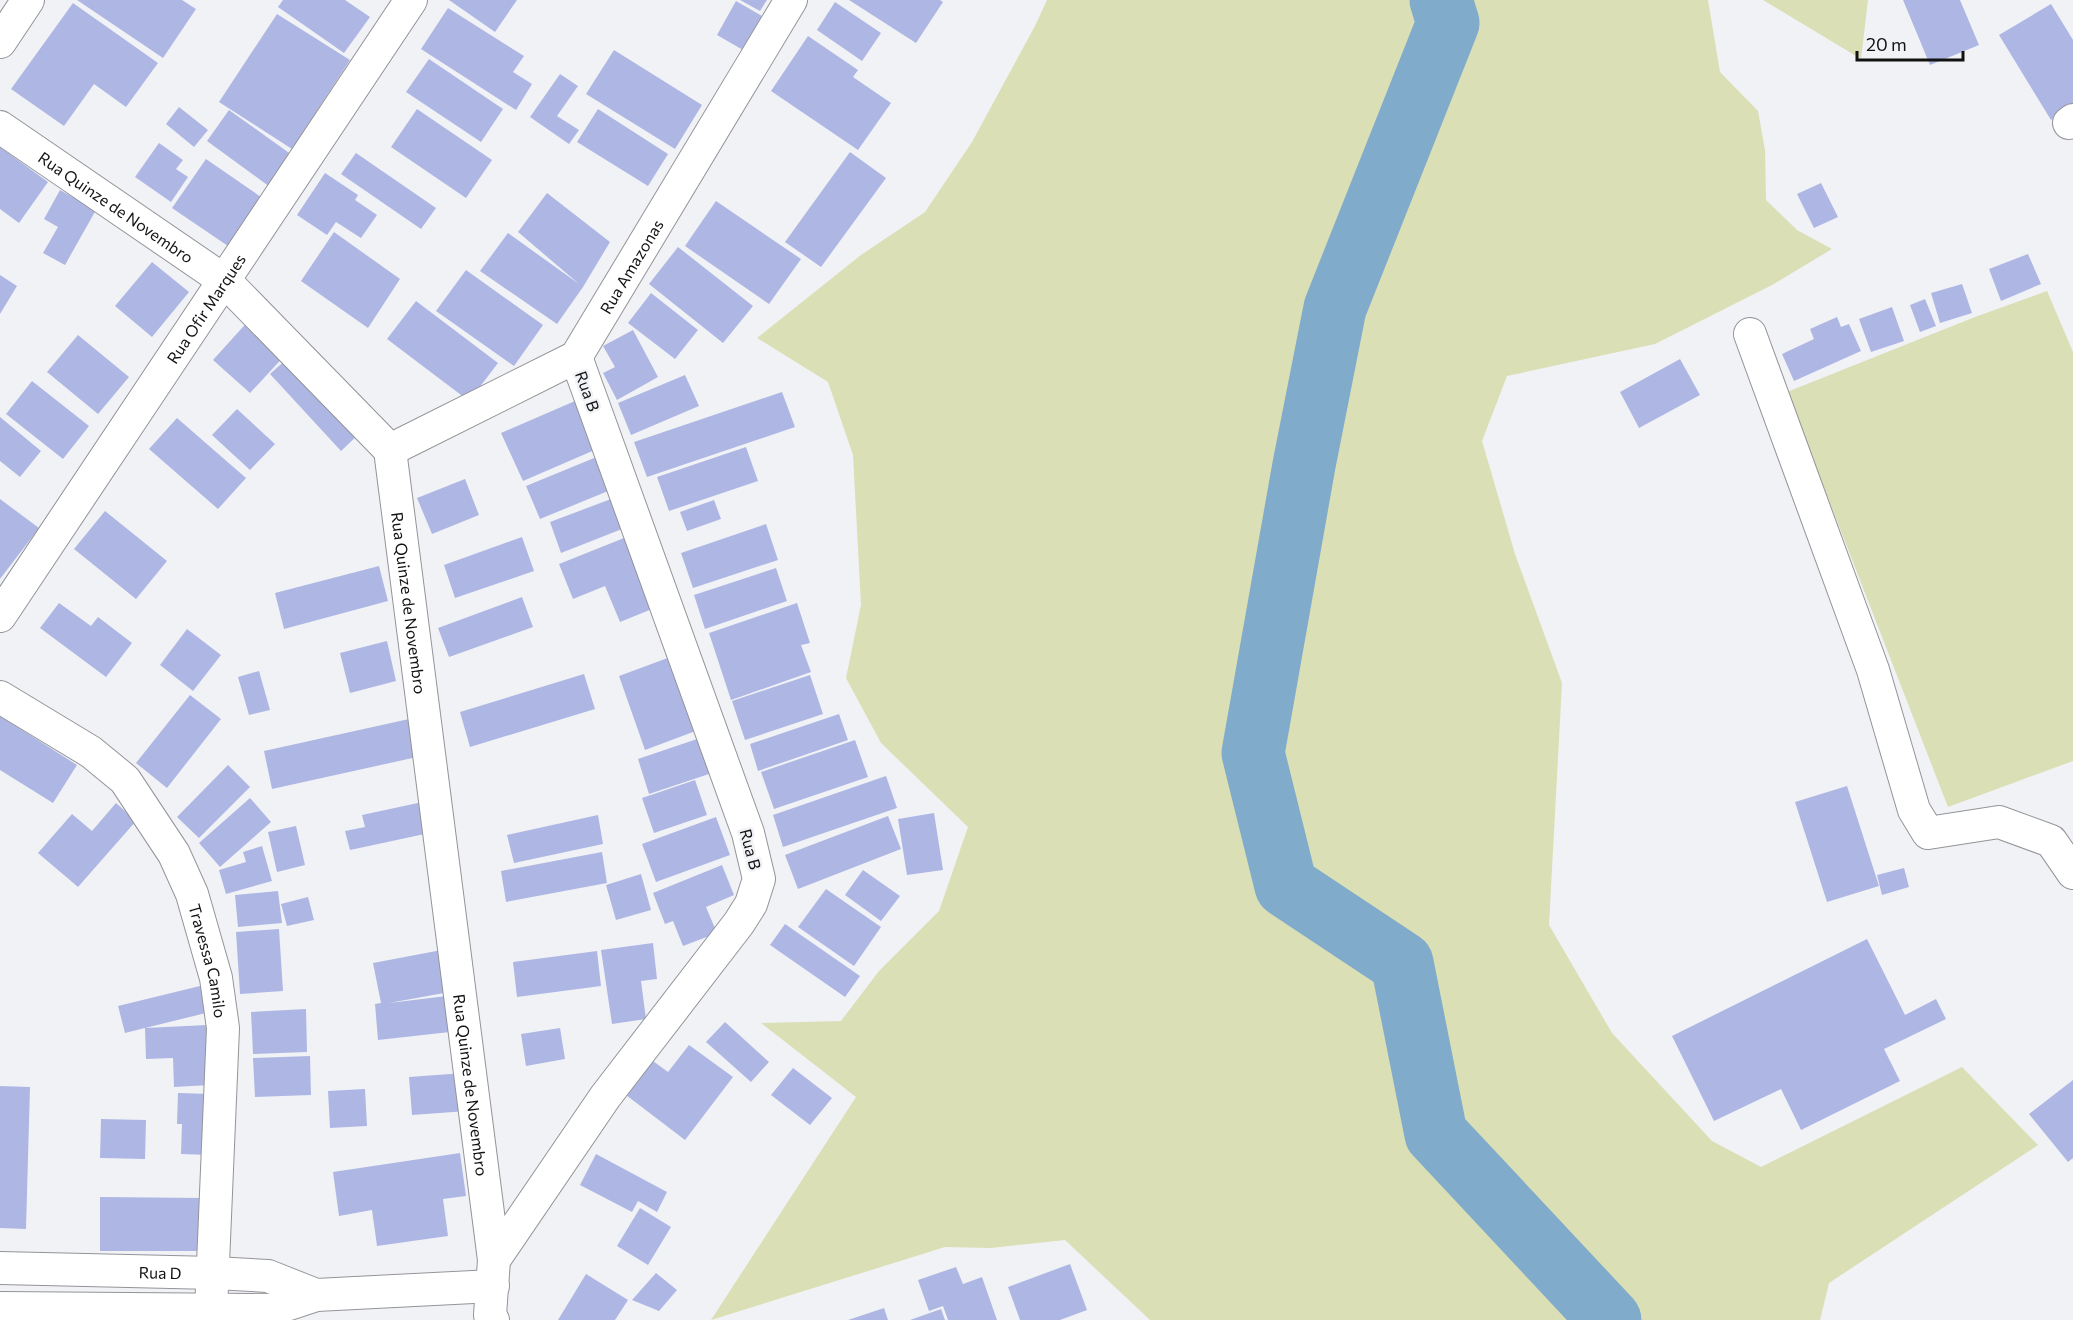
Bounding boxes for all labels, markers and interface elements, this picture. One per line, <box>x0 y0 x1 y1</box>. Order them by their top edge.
scale bar <box>1857 24 1964 62</box>
text: 20 m <box>1866 33 1907 55</box>
street label: Rua Quinze de Novembro <box>35 147 197 266</box>
street label: Rua Amazonas <box>595 216 666 317</box>
street label: Rua Ofir Marques <box>162 250 249 367</box>
street label: Rua B <box>572 368 604 414</box>
street label: Rua Quinze de Novembro <box>389 511 431 695</box>
street label: Rua B <box>736 827 766 871</box>
street label: Travessa Camilo <box>186 902 231 1019</box>
street label: Rua Quinze de Novembro <box>450 993 493 1177</box>
street label: Rua D <box>138 1262 182 1282</box>

